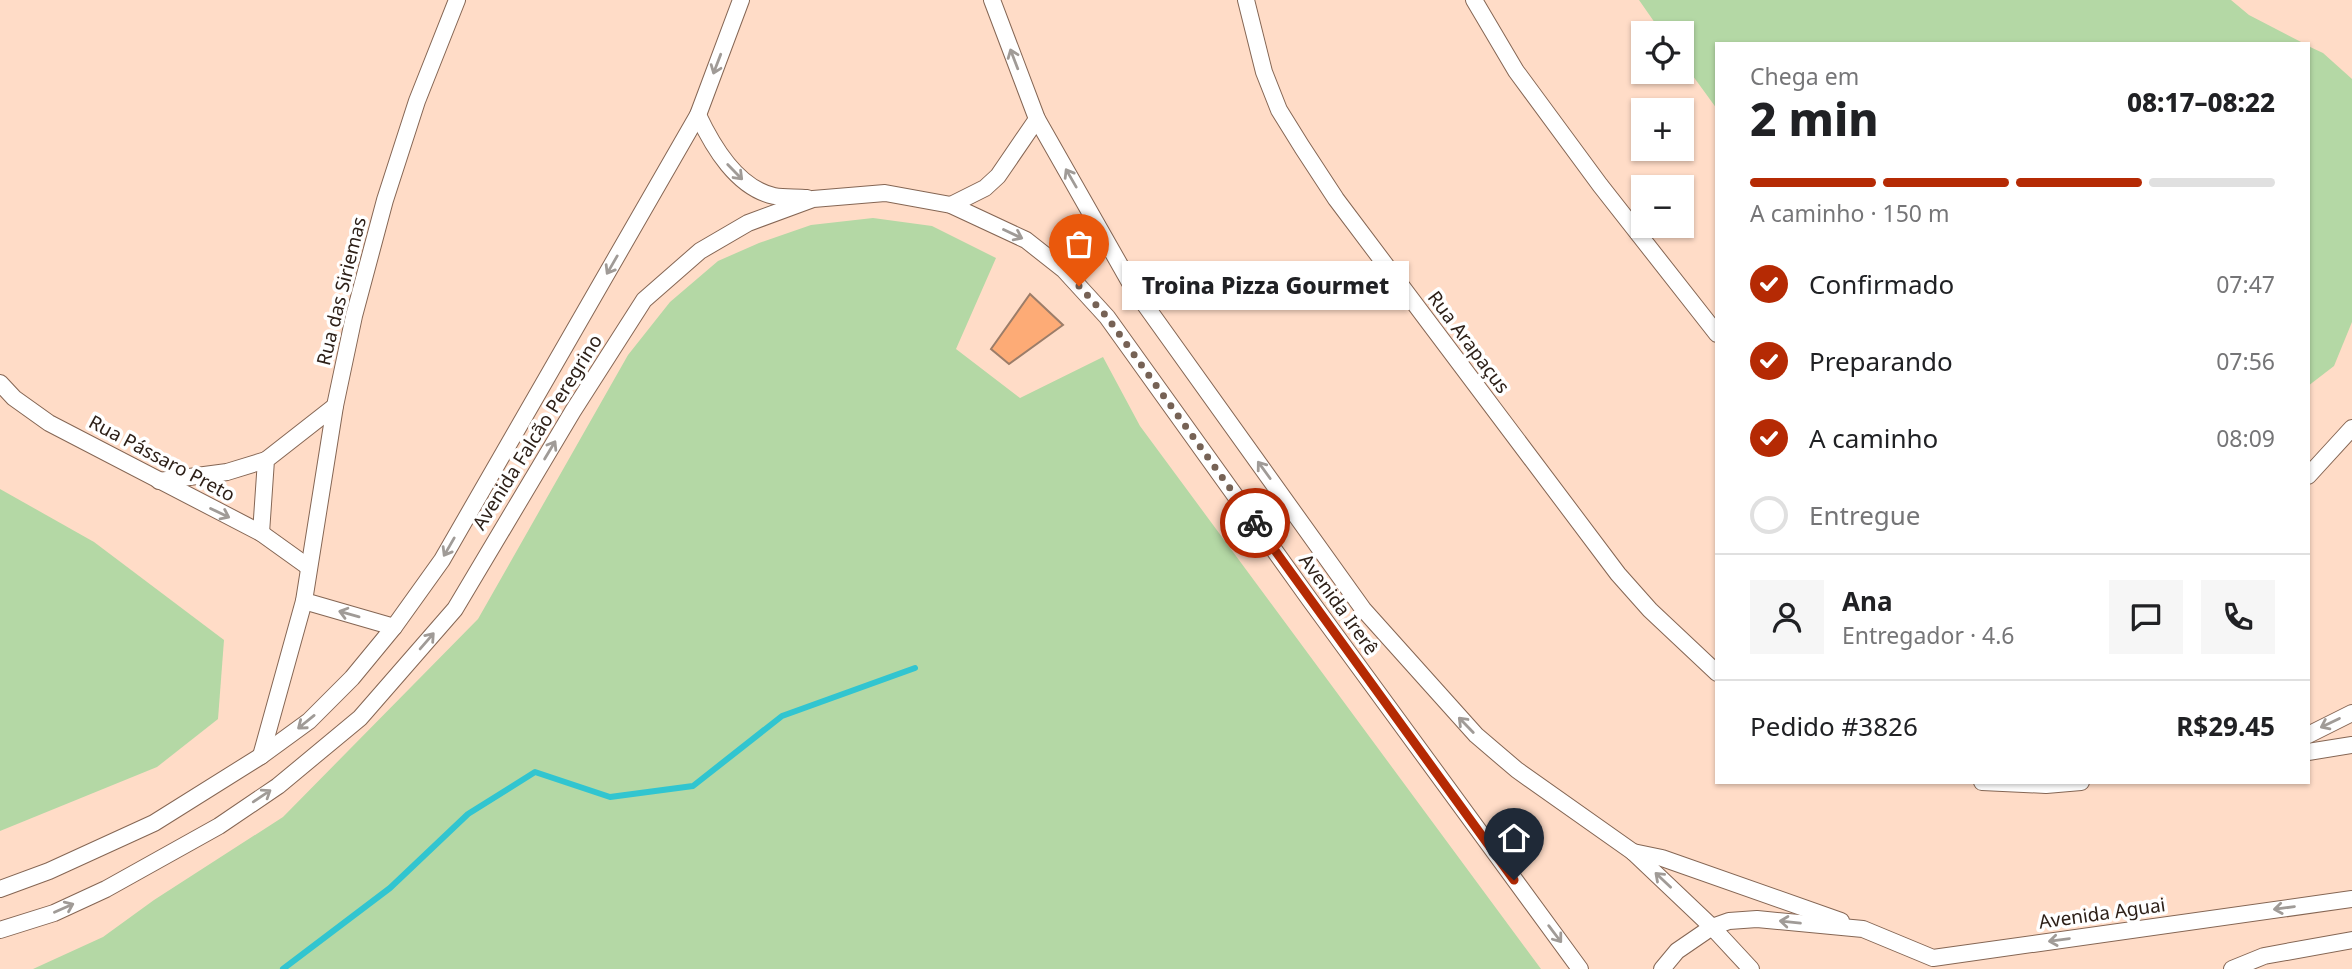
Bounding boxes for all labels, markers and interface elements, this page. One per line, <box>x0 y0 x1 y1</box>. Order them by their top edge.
map controls <box>1631 21 1694 238</box>
button: locate <box>1631 21 1694 84</box>
one-way arrow <box>1007 49 1020 71</box>
one-way arrow <box>710 52 723 74</box>
text: Chega em <box>1750 60 1859 92</box>
text: 08:17–08:22 <box>2127 84 2275 120</box>
text: 2 min <box>1750 87 1879 149</box>
button: + <box>1631 98 1694 161</box>
one-way arrow <box>726 163 743 180</box>
one-way arrow <box>1064 169 1078 189</box>
button: − <box>1631 175 1694 238</box>
text: A caminho · 150 m <box>1750 197 1949 229</box>
street label: Rua das Siriemas <box>310 214 372 368</box>
pin <box>1049 214 1109 286</box>
icon: bag <box>1060 225 1098 263</box>
one-way arrow <box>1002 228 1023 241</box>
one-way arrow <box>605 254 619 274</box>
callout: Troina Pizza Gourmet <box>1121 262 1408 310</box>
icon: check <box>1750 265 1788 303</box>
text: Confirmado <box>1809 266 1954 302</box>
text: 07:47 <box>2216 268 2275 300</box>
text: Troina Pizza Gourmet <box>1142 269 1389 301</box>
street label: Rua Arapaçus <box>1422 286 1516 398</box>
street label: Avenida Falcão Peregrino <box>466 329 608 535</box>
icon: check <box>1750 342 1788 380</box>
text: Preparando <box>1809 343 1953 379</box>
text: 07:56 <box>2216 345 2275 377</box>
street label: Rua Pássaro Preto <box>84 408 240 508</box>
icon: check <box>1750 419 1788 457</box>
text: A caminho <box>1809 420 1938 456</box>
text: 08:09 <box>2216 422 2275 454</box>
one-way arrow <box>543 440 557 460</box>
one-way arrow <box>1256 461 1271 480</box>
courier <box>1220 488 1290 558</box>
text: Entregue <box>1809 497 1921 533</box>
icon: bike <box>1236 504 1274 542</box>
one-way arrow <box>209 506 230 520</box>
one-way arrow <box>442 537 456 557</box>
street label: Avenida Irerê <box>1293 548 1385 660</box>
button: person <box>1750 580 1824 654</box>
button: chat <box>2109 580 2183 654</box>
button: phone <box>2201 580 2275 654</box>
text: Ana <box>1842 583 1892 619</box>
one-way arrow <box>338 607 361 620</box>
text: Entregador · 4.6 <box>1842 619 2015 651</box>
one-way arrow <box>419 632 435 650</box>
text: Pedido #3826 <box>1750 708 1918 744</box>
text: R$29.45 <box>2176 708 2275 744</box>
one-way arrow <box>297 714 315 730</box>
one-way arrow <box>1457 717 1474 734</box>
one-way arrow <box>2320 717 2341 731</box>
one-way arrow <box>252 789 272 803</box>
pin <box>1484 808 1544 880</box>
icon: home <box>1495 819 1533 857</box>
one-way arrow <box>1654 872 1671 889</box>
street label: Avenida Aguai <box>2037 891 2167 935</box>
one-way arrow <box>53 901 75 914</box>
one-way arrow <box>2274 902 2296 915</box>
one-way arrow <box>1779 915 1801 928</box>
one-way arrow <box>1547 924 1562 943</box>
one-way arrow <box>2048 934 2071 947</box>

